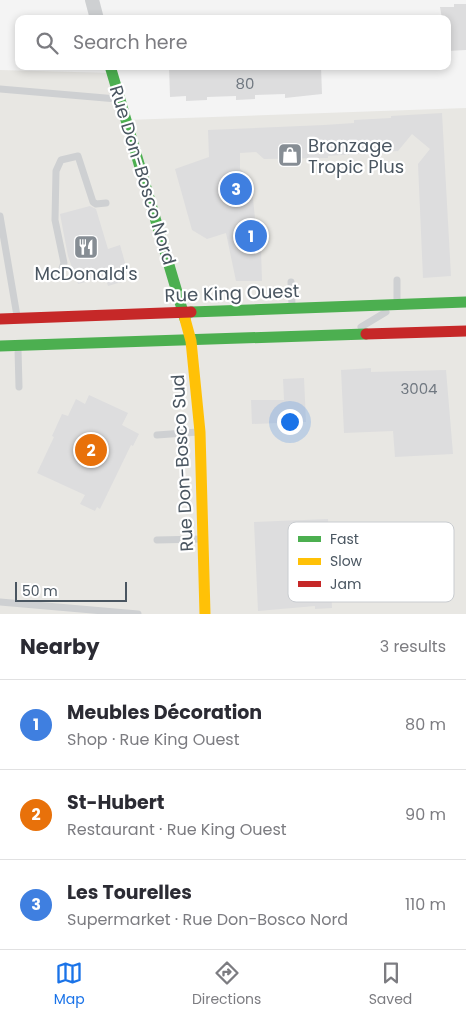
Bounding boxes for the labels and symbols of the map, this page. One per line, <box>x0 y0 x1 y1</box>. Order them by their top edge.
house number: 80 <box>236 73 254 94</box>
street label: Rue Don-Bosco Nord <box>104 82 182 268</box>
place label: Bronzage Tropic Plus <box>308 133 404 179</box>
shop icon: Bronzage Tropic Plus <box>277 142 303 168</box>
pin: 3 <box>220 170 252 208</box>
pin: 1 <box>235 217 267 255</box>
restaurant icon: McDonald's <box>73 234 99 260</box>
place label: McDonald's <box>34 261 138 286</box>
street label: Rue King Ouest <box>164 278 300 308</box>
street label: Rue Don-Bosco Sud <box>165 374 199 552</box>
house number: 3004 <box>400 378 438 399</box>
your location <box>277 409 303 435</box>
pin: 2 <box>75 431 107 469</box>
legend <box>288 522 454 602</box>
text: Fast <box>330 529 359 549</box>
text: Slow <box>330 551 363 571</box>
text: Jam <box>330 574 361 594</box>
scale bar <box>15 579 128 602</box>

